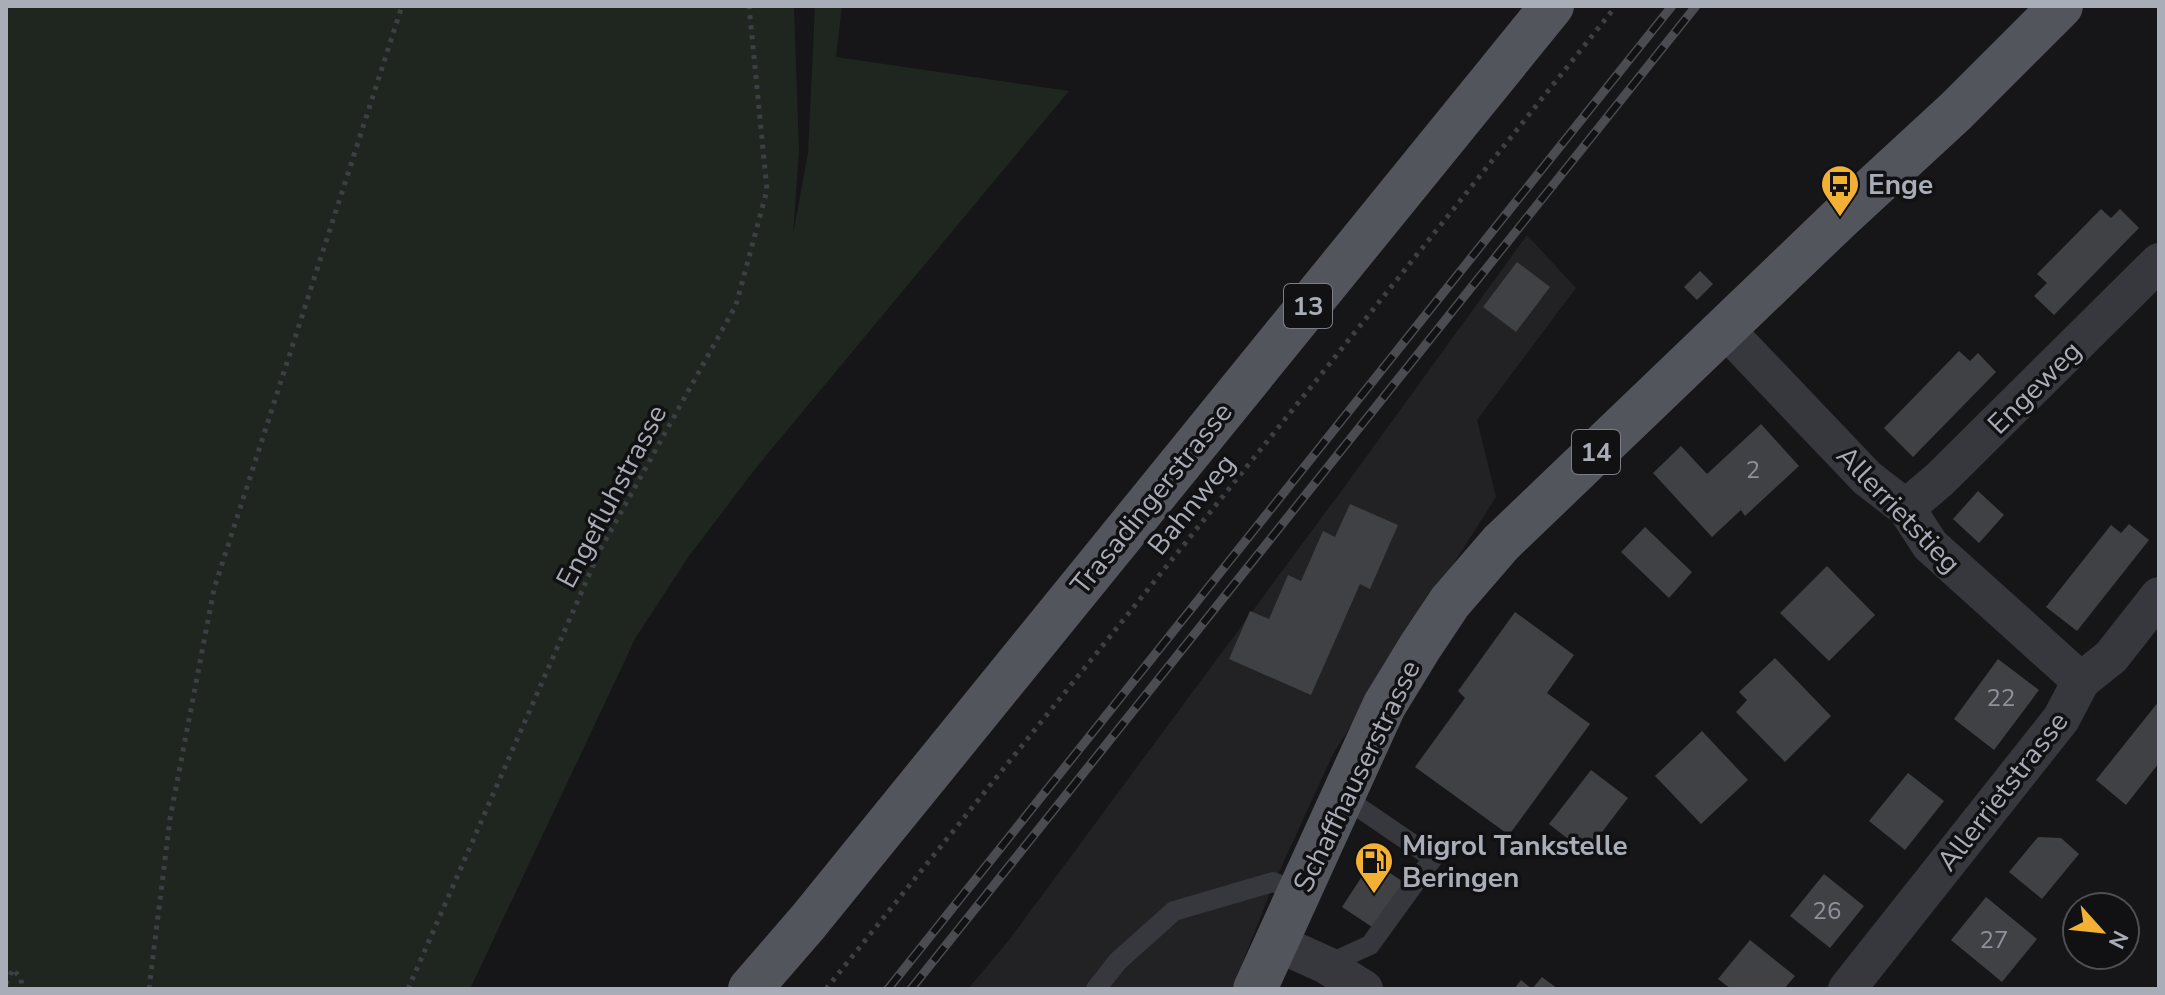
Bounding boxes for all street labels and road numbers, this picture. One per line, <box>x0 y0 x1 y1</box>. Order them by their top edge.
road number: 13 <box>1284 284 1332 328</box>
street label: Engeweg <box>1980 333 2090 443</box>
street label: Trasadingerstrasse <box>1062 394 1241 603</box>
street label: Engefluhstrasse <box>548 398 676 595</box>
road number: 14 <box>1572 430 1620 474</box>
street label: Allerrietstieg <box>1828 438 1969 582</box>
street label: Bahnweg <box>1139 446 1244 563</box>
street label: Schaffhauserstrasse <box>1284 654 1430 899</box>
street label: Allerrietstrasse <box>1929 704 2077 879</box>

